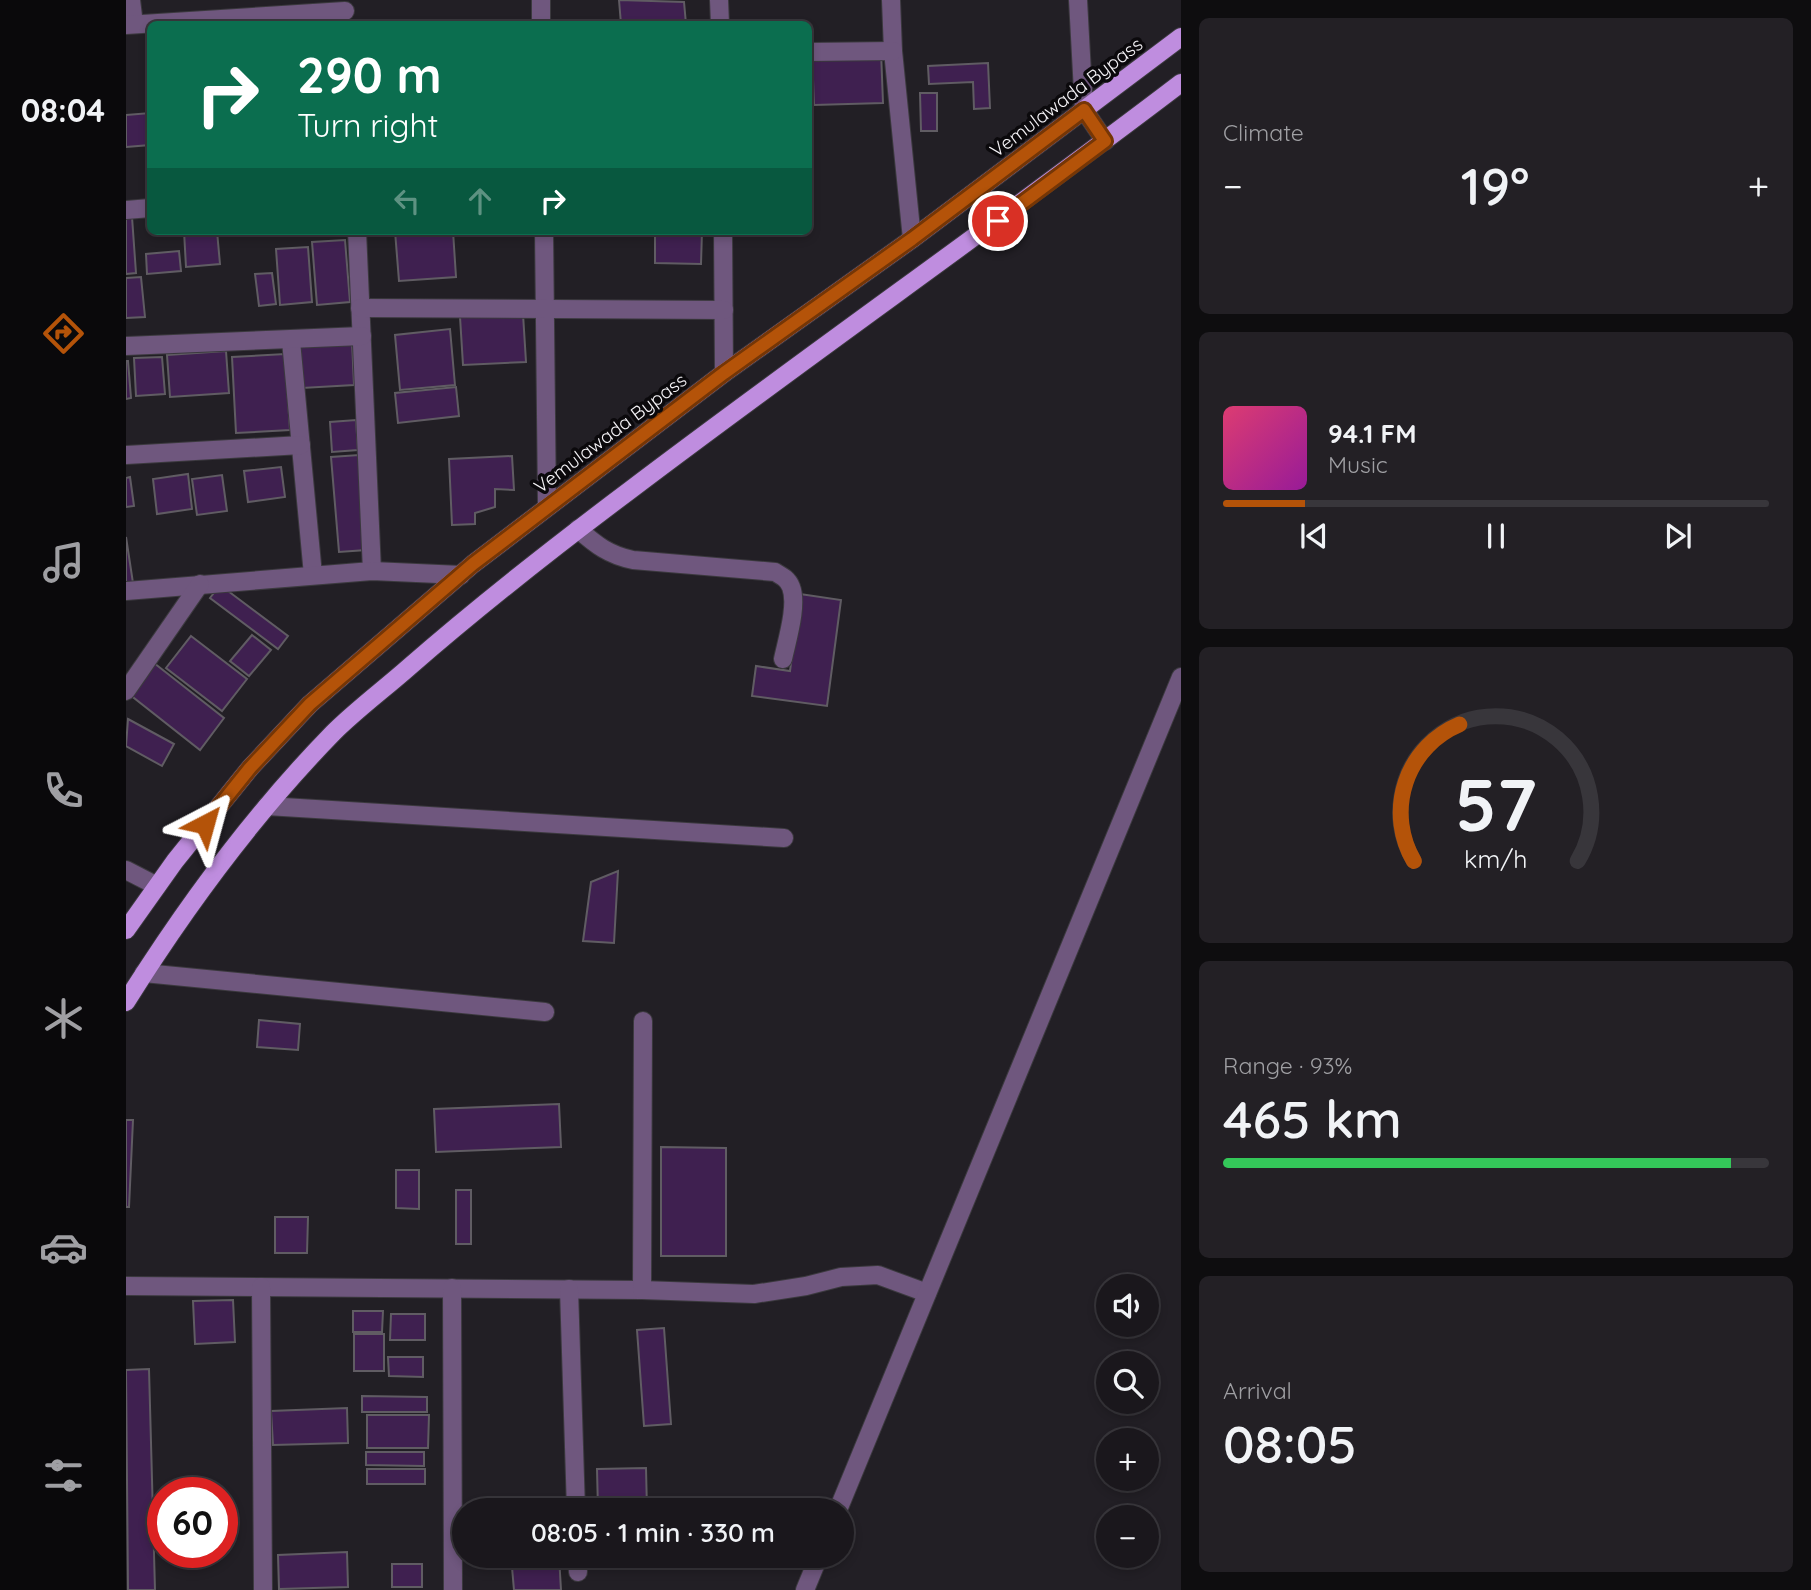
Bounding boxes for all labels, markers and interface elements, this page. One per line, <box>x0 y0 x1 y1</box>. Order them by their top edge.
street label: Vemulawada Bypass <box>985 32 1147 162</box>
text: 290 m <box>297 44 442 105</box>
icon: right <box>182 49 273 140</box>
text: 08:04 <box>21 90 105 130</box>
text: Turn right <box>297 105 438 145</box>
text: Climate <box>1223 118 1304 147</box>
text: 19° <box>1461 153 1530 218</box>
text: − <box>1223 162 1243 210</box>
text: + <box>1748 162 1769 210</box>
icon: left <box>388 182 426 220</box>
icon: ahead <box>461 182 499 220</box>
icon: right <box>534 182 572 220</box>
pin <box>968 191 1028 251</box>
icon: arrive <box>979 202 1017 240</box>
icon: directions <box>39 309 88 358</box>
street label: Vemulawada Bypass <box>529 368 691 498</box>
text: 94.1 FM <box>1328 417 1417 450</box>
text: Music <box>1328 450 1388 479</box>
icon: previous <box>1295 517 1333 555</box>
icon: pause <box>1477 517 1515 555</box>
icon: next <box>1659 517 1697 555</box>
icon: music <box>39 538 88 587</box>
text: 57 <box>1455 758 1537 849</box>
icon: phone <box>39 766 88 815</box>
position arrow <box>168 787 242 861</box>
text: km/h <box>1464 843 1528 874</box>
icon: climate <box>39 994 88 1043</box>
text: Range · 93% <box>1223 1051 1352 1080</box>
text: 465 km <box>1223 1086 1402 1151</box>
icon: car <box>39 1223 88 1272</box>
map controls <box>1096 1274 1159 1568</box>
button: sound <box>1096 1274 1159 1337</box>
button: search <box>1096 1351 1159 1414</box>
text: Arrival <box>1223 1376 1292 1405</box>
text: 08:05 <box>1223 1411 1357 1476</box>
button: + <box>1096 1428 1159 1491</box>
icon: filters <box>39 1451 88 1500</box>
speed limit sign: 60 <box>147 1477 238 1568</box>
button: − <box>1096 1505 1159 1568</box>
text: 08:05 · 1 min · 330 m <box>531 1516 775 1549</box>

